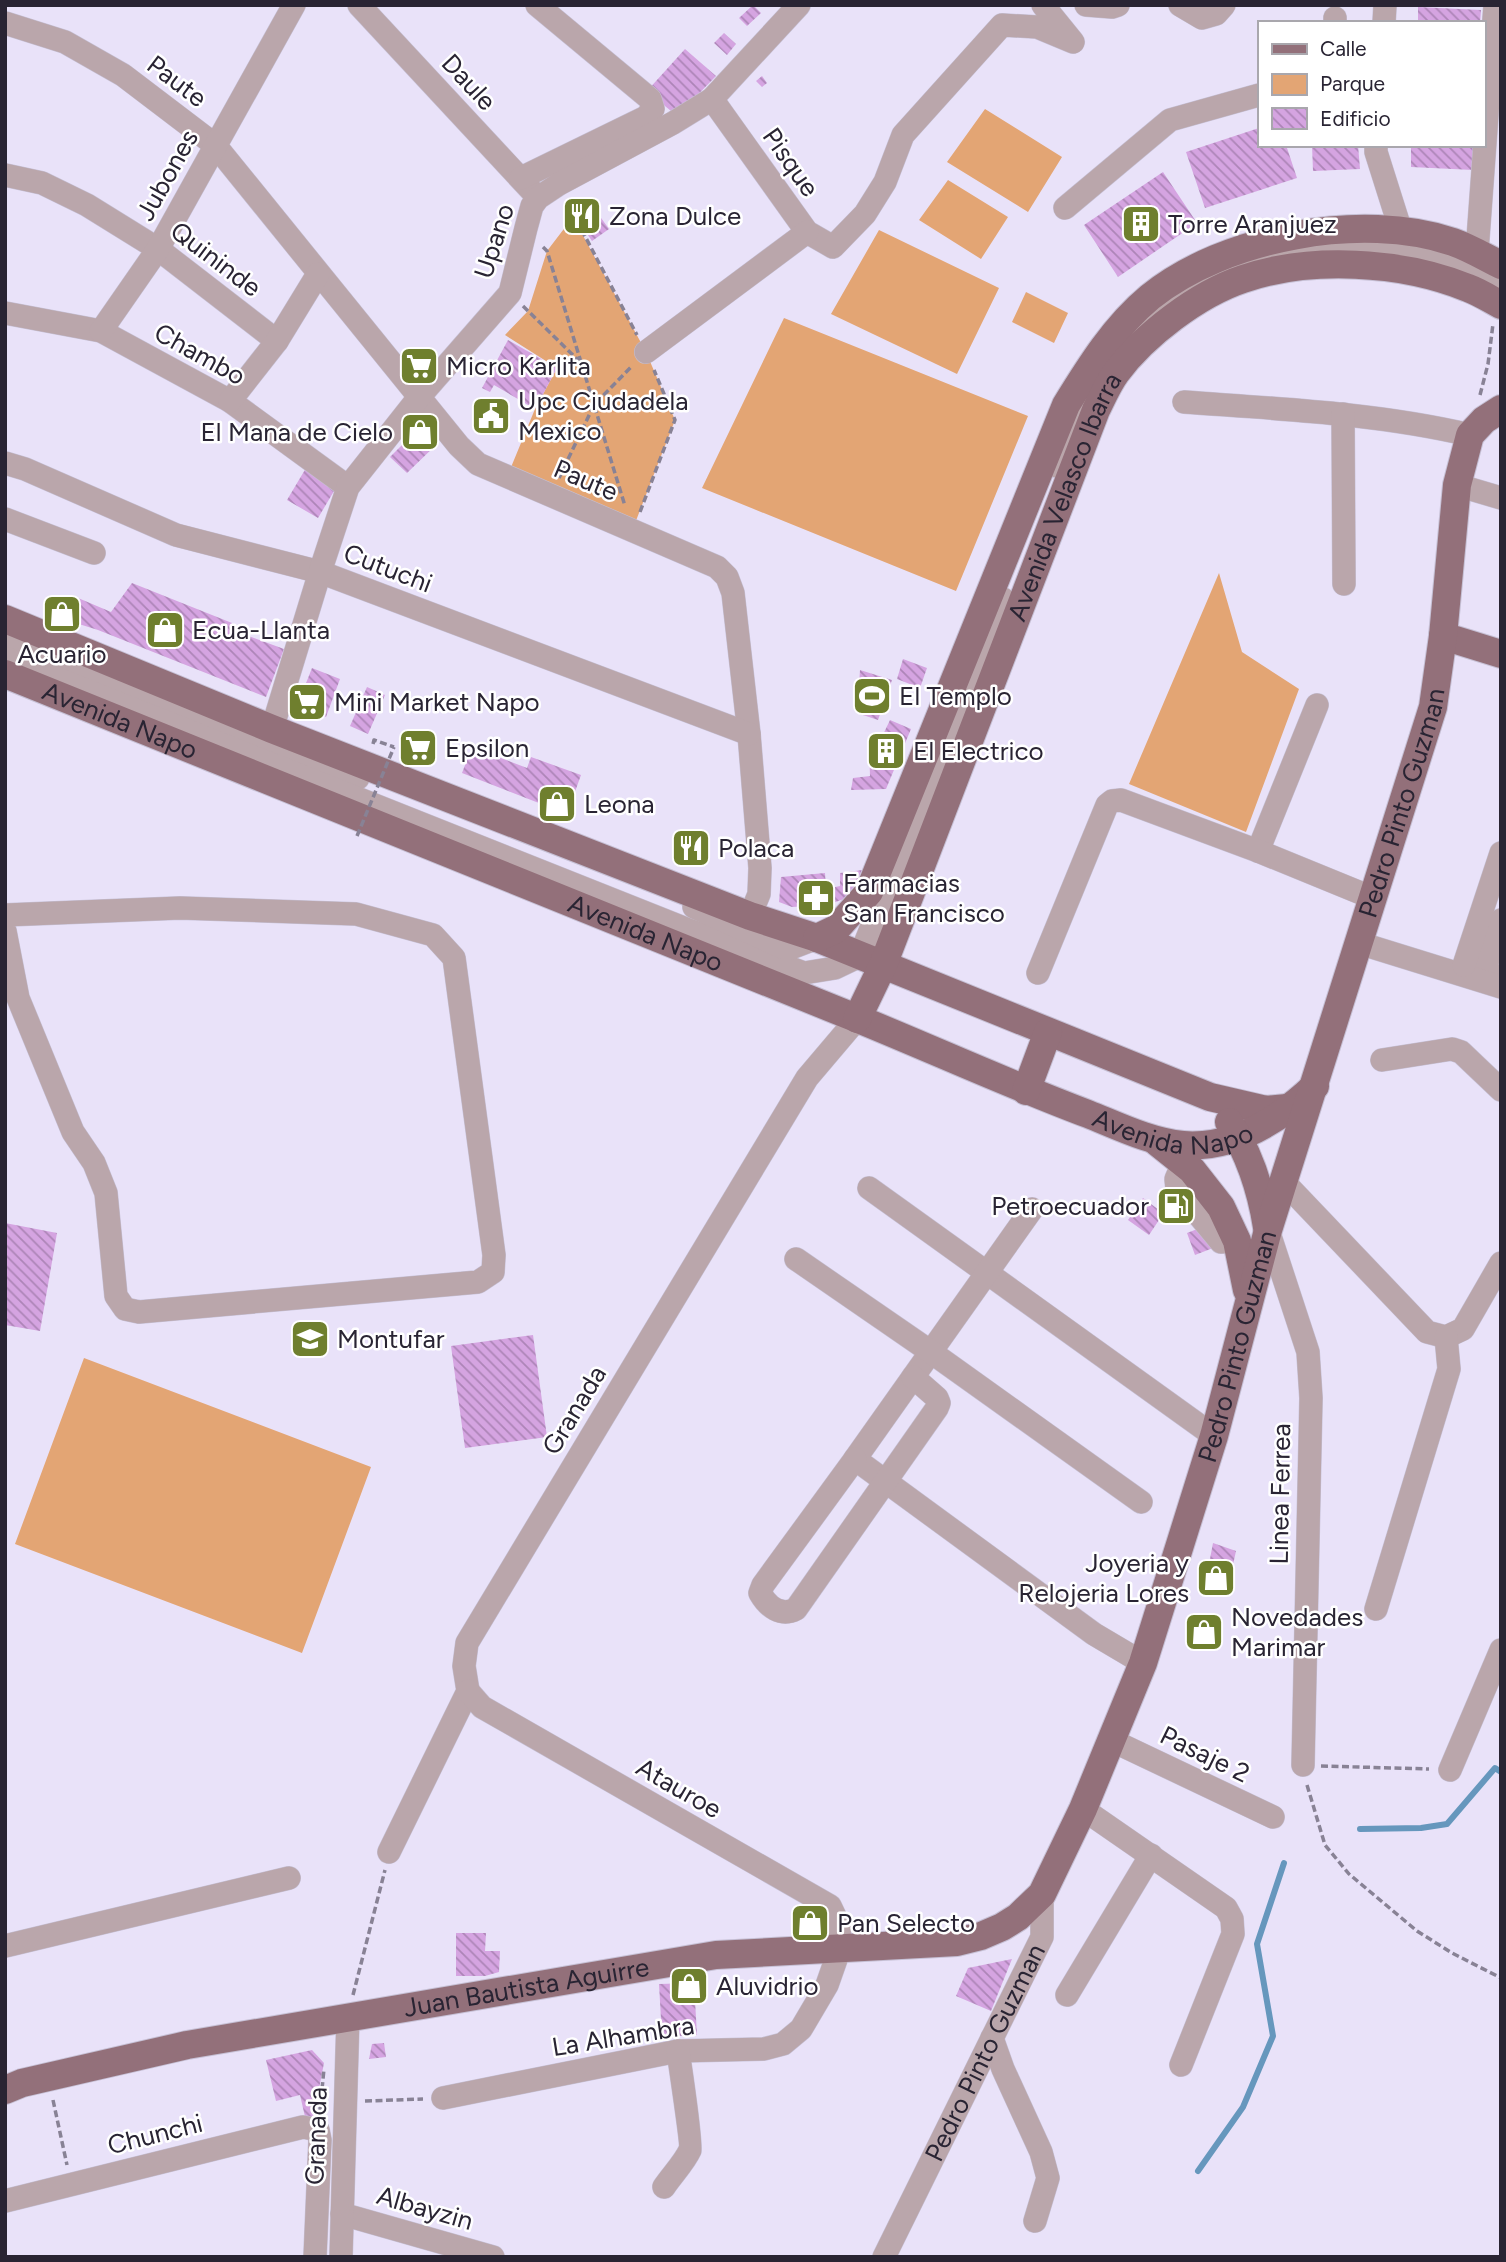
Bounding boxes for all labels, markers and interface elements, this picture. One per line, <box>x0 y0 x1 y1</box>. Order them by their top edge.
legend <box>1258 21 1485 147</box>
text: Calle <box>1320 36 1367 61</box>
street label: Daule <box>435 47 503 117</box>
street label: Paute <box>141 48 213 114</box>
text: Parque <box>1320 71 1385 96</box>
text: Edificio <box>1320 106 1391 131</box>
street label: Pisque <box>756 121 826 203</box>
street label: Jubones <box>129 124 205 226</box>
restaurant icon: Zona Dulce <box>561 195 603 237</box>
street label: Upano <box>467 200 521 282</box>
place label: Zona Dulce <box>609 200 741 232</box>
building icon: Torre Aranjuez <box>1120 203 1162 245</box>
place label: Torre Aranjuez <box>1168 208 1337 240</box>
street label: Quininde <box>164 215 268 303</box>
street label: Chambo <box>149 316 251 392</box>
supermarket icon: Micro Karlita <box>398 345 440 387</box>
place label: Micro Karlita <box>446 350 591 382</box>
street label: Avenida Velasco Ibarra <box>1001 366 1128 626</box>
place label: Upc Ciudadela Mexico <box>518 385 688 447</box>
public building icon: Upc Ciudadela Mexico <box>470 395 512 437</box>
shop icon: El Mana de Cielo <box>399 411 441 453</box>
place label: El Mana de Cielo <box>200 416 393 448</box>
street label: Paute <box>549 452 623 508</box>
street label: Cutuchi <box>339 537 437 599</box>
shop icon: Acuario <box>41 593 83 635</box>
shop icon: Ecua-Llanta <box>144 609 186 651</box>
place label: Ecua-Llanta <box>192 614 330 646</box>
place label: Acuario <box>17 638 107 670</box>
street label: Avenida Napo <box>38 675 202 766</box>
sports icon: El Templo <box>851 675 893 717</box>
place label: El Templo <box>899 680 1012 712</box>
supermarket icon: Mini Market Napo <box>286 681 328 723</box>
place label: Mini Market Napo <box>334 686 540 718</box>
street label: Pedro Pinto Guzman <box>1352 686 1451 922</box>
supermarket icon: Epsilon <box>397 727 439 769</box>
building icon: El Electrico <box>865 730 907 772</box>
place label: Epsilon <box>445 732 529 764</box>
place label: El Electrico <box>913 735 1044 767</box>
shop icon: Leona <box>536 783 578 825</box>
place label: Leona <box>584 788 655 820</box>
restaurant icon: Polaca <box>670 827 712 869</box>
place label: Polaca <box>718 832 794 864</box>
place label: Farmacias San Francisco <box>843 867 1005 929</box>
pharmacy icon: Farmacias San Francisco <box>795 877 837 919</box>
street label: Avenida Napo <box>564 887 728 979</box>
street label: Avenida Napo <box>1088 1102 1258 1162</box>
fuel station icon: Petroecuador <box>1155 1185 1197 1227</box>
place label: Petroecuador <box>991 1190 1149 1222</box>
street label: Pedro Pinto Guzman <box>1191 1227 1283 1466</box>
school or university icon: Montufar <box>289 1318 331 1360</box>
place label: Montufar <box>337 1323 445 1355</box>
street label: Granada <box>535 1360 613 1460</box>
street label: Linea Ferrea <box>1263 1423 1297 1565</box>
place label: Joyeria y Relojeria Lores <box>1018 1547 1189 1609</box>
shop icon: Joyeria y Relojeria Lores <box>1195 1557 1237 1599</box>
place label: Novedades Marimar <box>1231 1601 1363 1663</box>
shop icon: Novedades Marimar <box>1183 1611 1225 1653</box>
street label: Pasaje 2 <box>1155 1719 1255 1789</box>
street label: Atauroe <box>631 1751 727 1825</box>
shop icon: Pan Selecto <box>789 1902 831 1944</box>
place label: Pan Selecto <box>837 1907 975 1939</box>
street label: Pedro Pinto Guzman <box>918 1939 1052 2167</box>
street label: Juan Bautista Aguirre <box>401 1951 652 2024</box>
shop icon: Aluvidrio <box>668 1965 710 2007</box>
place label: Aluvidrio <box>716 1970 819 2002</box>
street label: La Alhambra <box>550 2009 696 2063</box>
street label: Granada <box>298 2086 334 2186</box>
street label: Chunchi <box>104 2107 206 2161</box>
street label: Albayzin <box>373 2179 477 2237</box>

